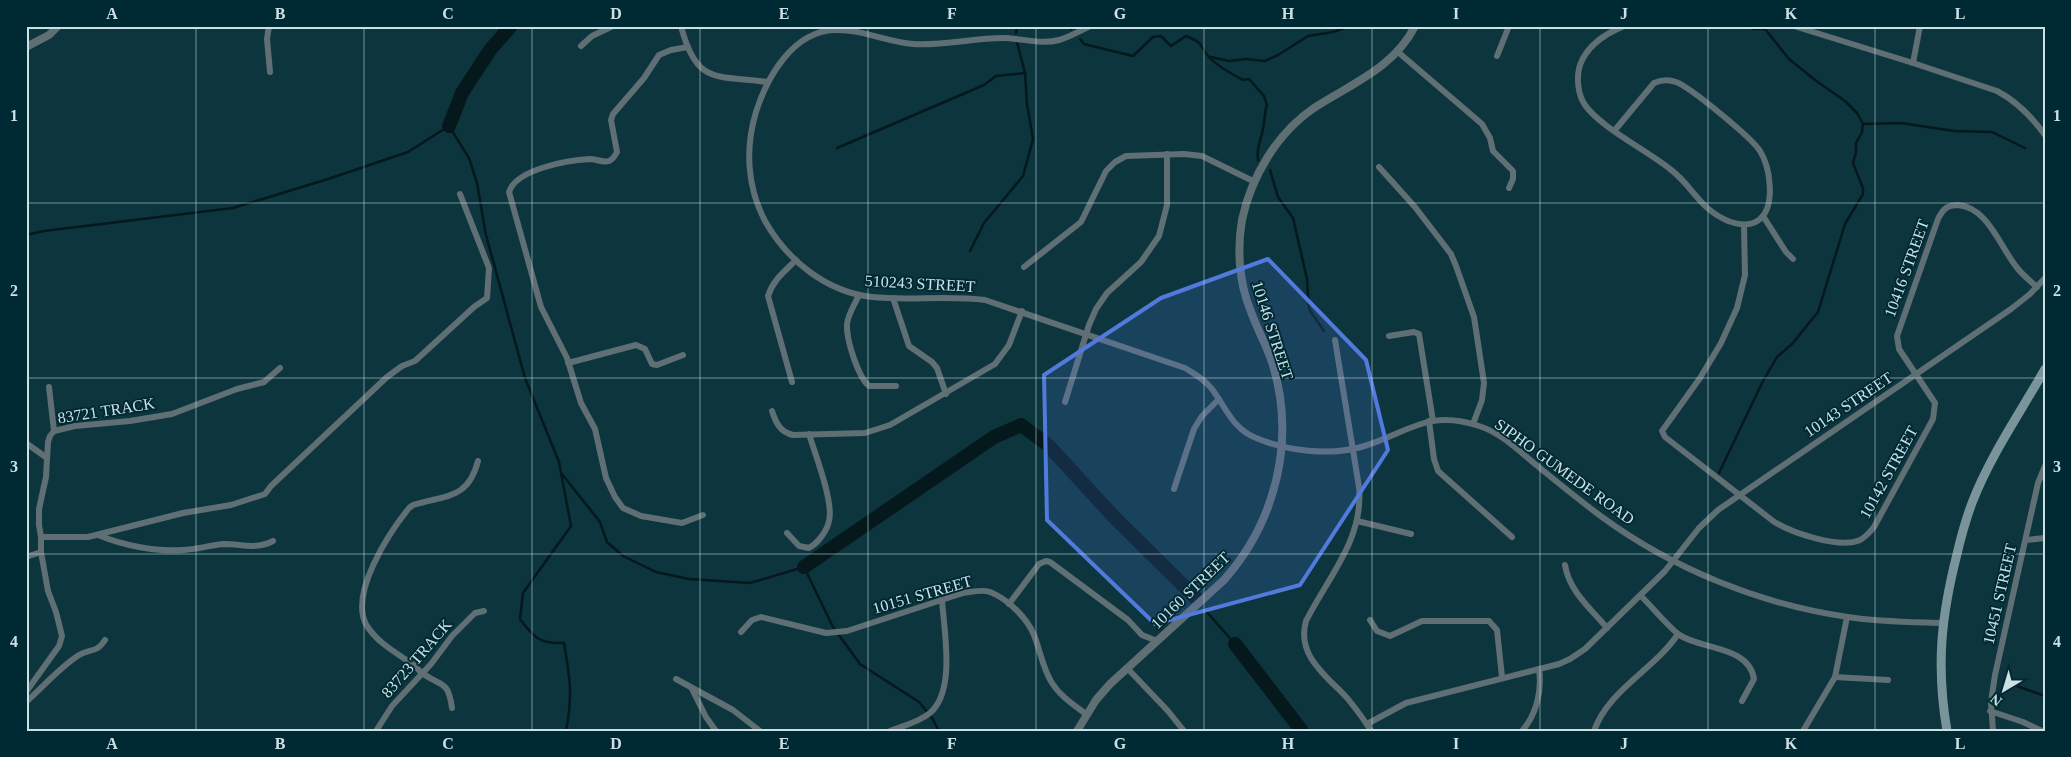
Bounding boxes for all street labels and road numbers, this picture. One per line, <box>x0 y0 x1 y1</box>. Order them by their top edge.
street label: 10416 STREET <box>1881 217 1932 319</box>
street label: 510243 STREET <box>864 272 976 295</box>
street label: 10146 STREET <box>1249 279 1297 382</box>
street label: 10143 STREET <box>1801 369 1896 440</box>
street label: 83721 TRACK <box>56 394 156 427</box>
street label: SIPHO GUMEDE ROAD <box>1492 415 1638 528</box>
street label: 10142 STREET <box>1856 423 1921 521</box>
street label: 10451 STREET <box>1980 542 2019 646</box>
street label: 10160 STREET <box>1148 548 1233 632</box>
street label: 10151 STREET <box>870 572 974 617</box>
street label: 83723 TRACK <box>378 615 455 701</box>

